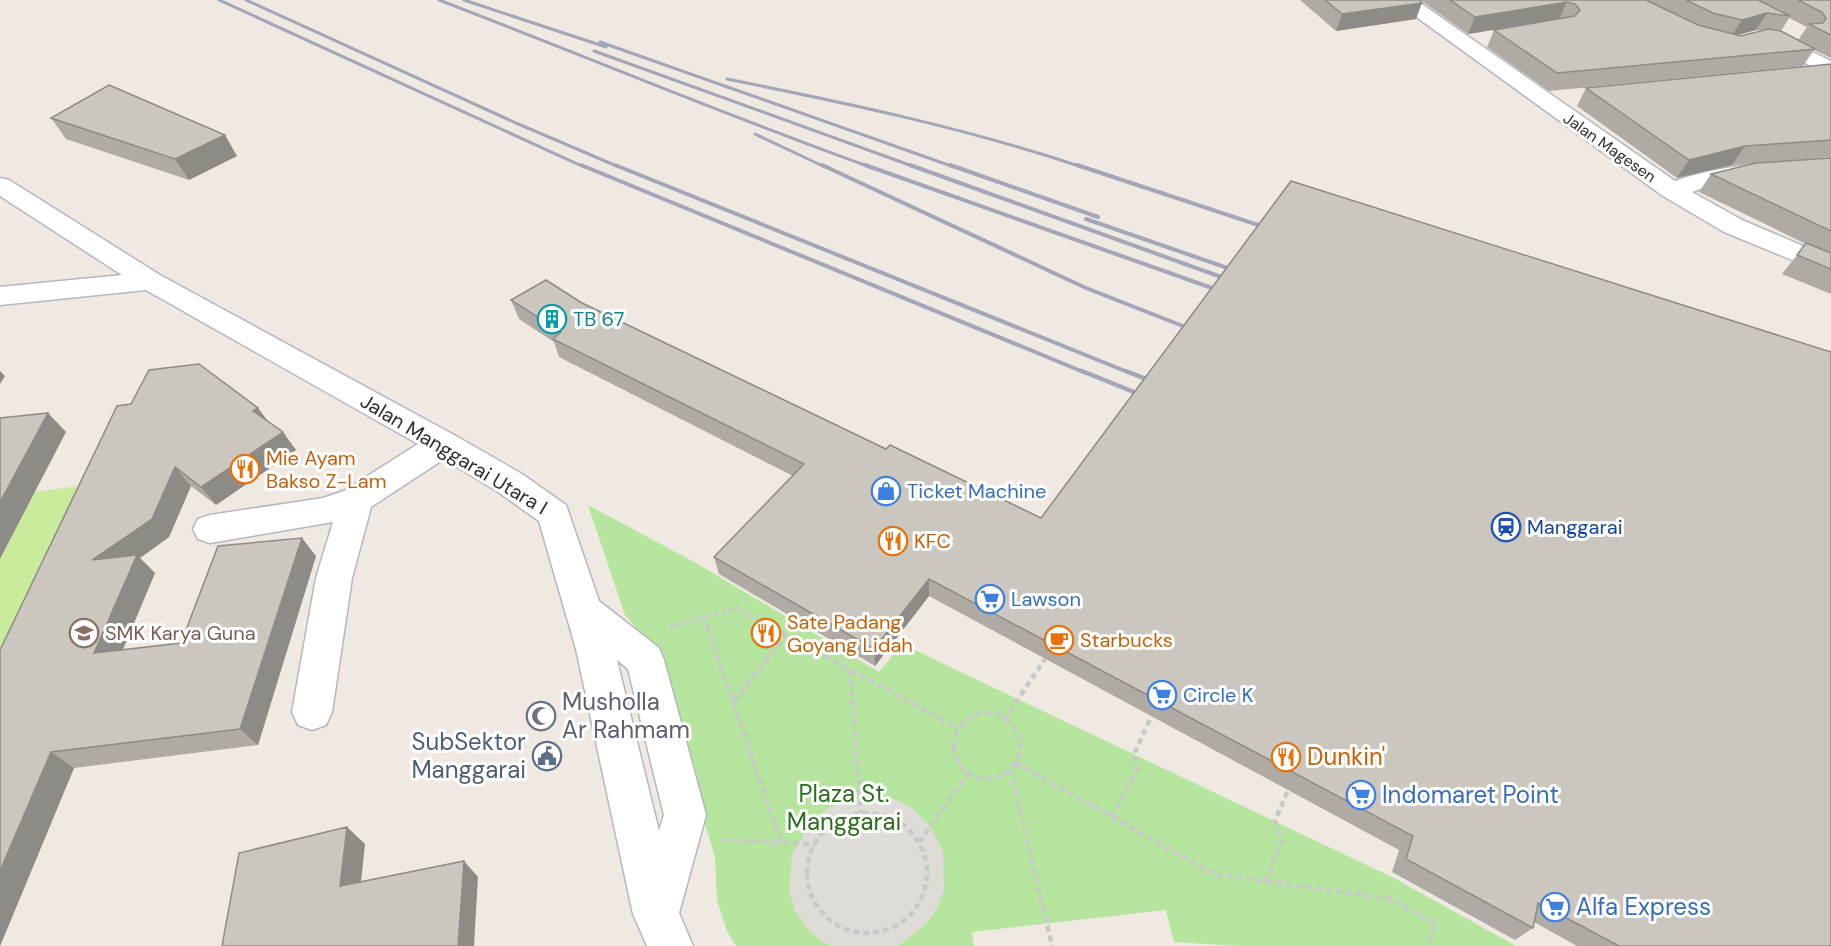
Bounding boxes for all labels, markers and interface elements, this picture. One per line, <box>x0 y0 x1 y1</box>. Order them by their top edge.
street label: Jalan Magesen <box>1559 108 1660 187</box>
building icon: TB 67 <box>536 303 568 335</box>
place label: TB 67 <box>573 306 624 332</box>
street label: Jalan Manggarai Utara I <box>356 388 552 520</box>
place label: Mie Ayam Bakso Z-Lam <box>266 445 387 494</box>
restaurant icon: Mie Ayam Bakso Z-Lam <box>229 453 261 485</box>
shop icon: Ticket Machine <box>870 475 902 507</box>
place label: Ticket Machine <box>907 478 1046 504</box>
station icon: Manggarai <box>1490 511 1522 543</box>
place label: Manggarai <box>1527 514 1622 540</box>
restaurant icon: KFC <box>877 525 909 557</box>
place label: KFC <box>914 528 951 554</box>
supermarket icon: Lawson <box>974 583 1006 615</box>
place label: Lawson <box>1011 586 1081 612</box>
place label: Sate Padang Goyang Lidah <box>787 609 913 658</box>
school or university icon: SMK Karya Guna <box>68 617 100 649</box>
restaurant icon: Sate Padang Goyang Lidah <box>750 617 782 649</box>
place label: SMK Karya Guna <box>105 620 256 646</box>
cafe icon: Starbucks <box>1043 624 1075 656</box>
place label: Starbucks <box>1080 627 1173 653</box>
supermarket icon: Circle K <box>1146 679 1178 711</box>
place label: Circle K <box>1183 682 1254 708</box>
place label: Musholla Ar Rahmam <box>562 686 690 745</box>
mosque icon: Musholla Ar Rahmam <box>525 700 557 732</box>
place label: SubSektor Manggarai <box>411 726 526 785</box>
public building icon: SubSektor Manggarai <box>531 740 563 772</box>
restaurant icon: Dunkin' <box>1270 741 1302 773</box>
place label: Dunkin' <box>1307 741 1385 772</box>
park label: Plaza St. Manggarai <box>787 778 901 837</box>
supermarket icon: Indomaret Point <box>1345 779 1377 811</box>
place label: Indomaret Point <box>1382 779 1559 810</box>
supermarket icon: Alfa Express <box>1539 891 1571 923</box>
place label: Alfa Express <box>1576 891 1711 922</box>

